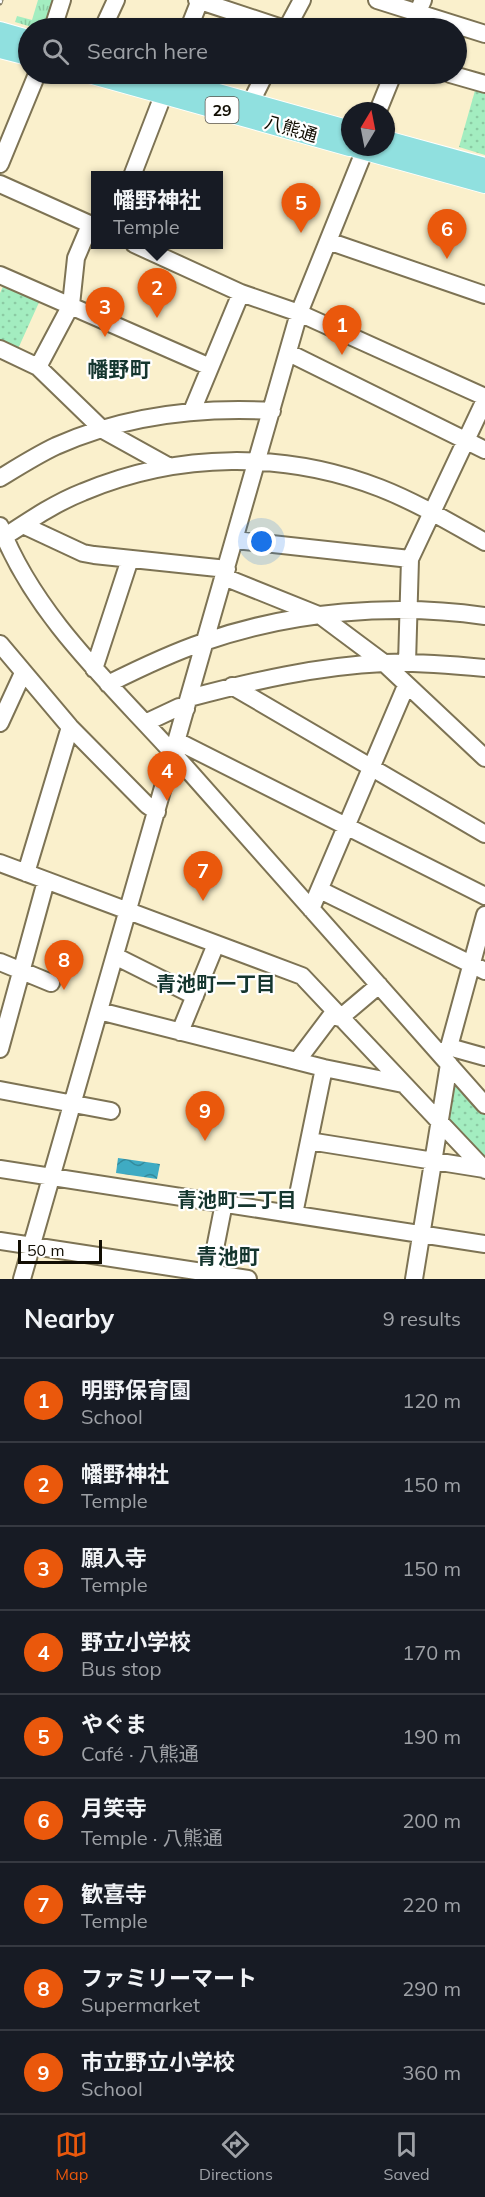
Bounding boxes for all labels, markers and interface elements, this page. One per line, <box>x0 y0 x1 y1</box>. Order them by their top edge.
search box <box>18 18 467 84</box>
icon: search <box>39 35 72 68</box>
text: Search here <box>87 37 208 65</box>
road number: 29 <box>206 97 238 123</box>
north arrow <box>341 102 395 156</box>
street label: 八熊通 <box>262 110 320 147</box>
popup <box>91 171 223 249</box>
pin: 5 <box>282 184 320 233</box>
text: 幡野神社 <box>113 186 201 214</box>
pin: 6 <box>428 210 466 259</box>
text: Temple <box>113 214 180 239</box>
pin: 2 <box>138 268 176 318</box>
pin: 3 <box>86 288 124 337</box>
pin: 1 <box>322 306 362 355</box>
district label: 幡野町 <box>88 356 151 382</box>
your location <box>247 527 276 556</box>
pin: 4 <box>148 752 186 801</box>
pin: 7 <box>184 852 222 901</box>
pin: 8 <box>44 940 84 990</box>
district label: 青池町一丁目 <box>156 971 276 996</box>
pin: 9 <box>186 1092 224 1141</box>
district label: 青池町二丁目 <box>177 1187 297 1212</box>
scale bar <box>18 1237 102 1264</box>
text: 50 m <box>27 1240 64 1260</box>
district label: 青池町 <box>197 1243 260 1269</box>
text: Nearby <box>24 1302 114 1335</box>
text: 9 results <box>383 1306 461 1331</box>
text: 明野保育園 <box>81 1376 191 1404</box>
text: 1 <box>38 1388 50 1413</box>
text: 120 m <box>402 1388 461 1413</box>
text: School <box>81 1404 143 1429</box>
text: 幡野神社 <box>81 1460 169 1488</box>
text: 2 <box>38 1472 50 1497</box>
text: 150 m <box>402 1472 461 1497</box>
text: Temple <box>81 1488 148 1513</box>
text: 願入寺 <box>81 1544 147 1572</box>
text: 3 <box>38 1556 50 1581</box>
text: 150 m <box>402 1556 461 1581</box>
text: Temple <box>81 1572 148 1597</box>
text: 野立小学校 <box>81 1628 191 1656</box>
text: 4 <box>38 1640 50 1665</box>
text: 170 m <box>402 1640 461 1665</box>
text: Bus stop <box>81 1656 161 1681</box>
text: やぐま <box>81 1710 147 1738</box>
text: 5 <box>38 1724 50 1749</box>
text: 190 m <box>402 1724 461 1749</box>
text: Café · 八熊通 <box>81 1741 199 1766</box>
text: 月笑寺 <box>81 1794 147 1822</box>
text: 6 <box>38 1808 50 1833</box>
text: 200 m <box>402 1808 461 1833</box>
text: Temple · 八熊通 <box>81 1825 223 1850</box>
text: 歓喜寺 <box>81 1880 147 1908</box>
text: 7 <box>38 1892 50 1917</box>
text: 220 m <box>402 1892 461 1917</box>
text: Temple <box>81 1908 148 1933</box>
text: ファミリーマート <box>81 1964 257 1992</box>
text: 8 <box>38 1976 50 2001</box>
text: 290 m <box>402 1976 461 2001</box>
text: Supermarket <box>81 1992 200 2017</box>
text: 市立野立小学校 <box>81 2048 235 2076</box>
text: 9 <box>38 2060 50 2085</box>
text: 360 m <box>402 2060 461 2085</box>
text: School <box>81 2076 143 2101</box>
tab: Map <box>55 2128 88 2184</box>
tab: Directions <box>199 2128 273 2184</box>
tab: Saved <box>384 2128 430 2184</box>

